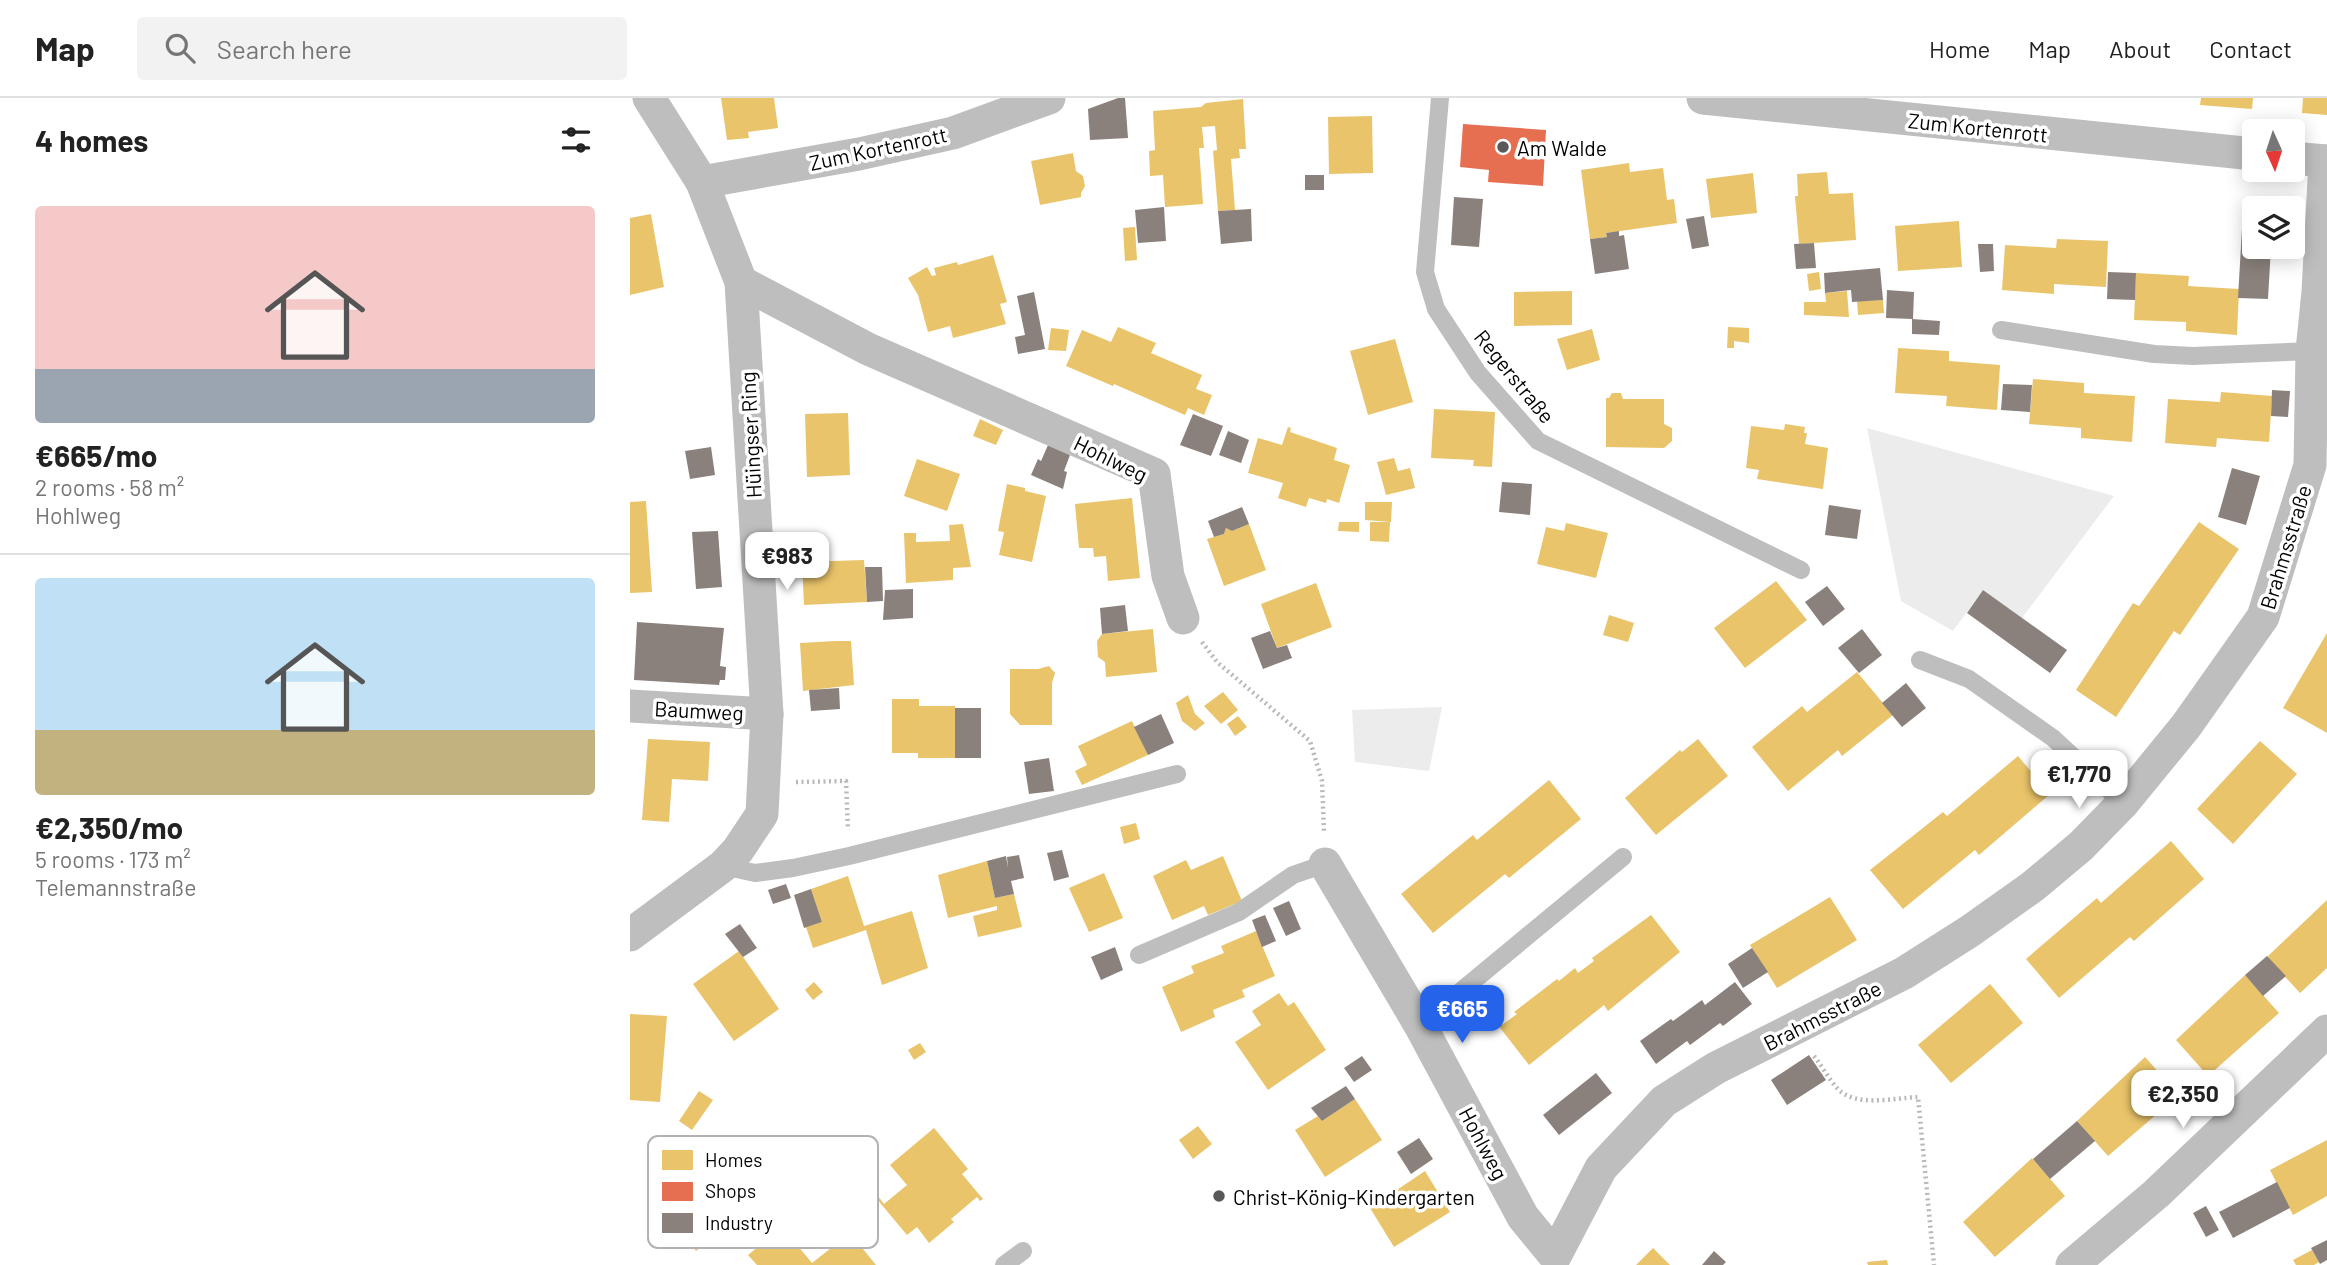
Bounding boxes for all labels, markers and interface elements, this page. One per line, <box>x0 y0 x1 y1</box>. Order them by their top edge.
search box <box>137 17 627 80</box>
text: Map <box>35 28 95 68</box>
icon: search <box>161 29 199 67</box>
text: Search here <box>217 33 352 64</box>
text: Home <box>1929 34 1990 63</box>
text: Map <box>2028 34 2071 63</box>
text: About <box>2109 34 2171 63</box>
text: Contact <box>2209 34 2292 63</box>
street label: Zum Kortenrott <box>1907 107 2049 147</box>
north arrow <box>2242 119 2305 182</box>
map controls <box>2242 119 2305 259</box>
icon: filters <box>557 121 595 159</box>
street label: Zum Kortenrott <box>807 121 949 175</box>
text: 4 homes <box>35 122 148 158</box>
place label: Am Walde <box>1517 135 1607 160</box>
marker: Am Walde <box>1495 139 1511 155</box>
button: layers <box>2242 196 2305 259</box>
icon: home <box>252 252 378 378</box>
street label: Regerstraße <box>1470 324 1560 428</box>
street label: Hüingser Ring <box>734 371 766 499</box>
street label: Hohlweg <box>1070 430 1152 486</box>
text: €665/mo <box>35 437 157 473</box>
text: 2 rooms · 58 m² <box>35 473 184 501</box>
street label: Brahmsstraße <box>2254 482 2316 612</box>
text: Hohlweg <box>35 501 121 529</box>
pin: €983 <box>746 532 828 592</box>
text: €983 <box>761 541 813 569</box>
icon: home <box>252 624 378 750</box>
street label: Baumweg <box>654 695 744 725</box>
pin: €1,770 <box>2022 750 2136 810</box>
text: €1,770 <box>2047 759 2111 787</box>
text: €2,350/mo <box>35 809 183 845</box>
text: 5 rooms · 173 m² <box>35 845 191 873</box>
text: Telemannstraße <box>35 873 196 901</box>
street label: Brahmsstraße <box>1759 975 1885 1055</box>
pin: €665 <box>1421 986 1503 1045</box>
text: €665 <box>1436 994 1488 1022</box>
pin: €2,350 <box>2126 1070 2240 1130</box>
text: €2,350 <box>2147 1079 2219 1107</box>
street label: Hohlweg <box>1455 1102 1513 1184</box>
legend <box>648 1136 878 1248</box>
text: Homes <box>705 1148 762 1171</box>
text: Shops <box>705 1179 756 1202</box>
place label: Christ-König-Kindergarten <box>1233 1184 1475 1209</box>
marker: Christ-König-Kindergarten <box>1211 1188 1227 1204</box>
text: Industry <box>705 1211 773 1234</box>

